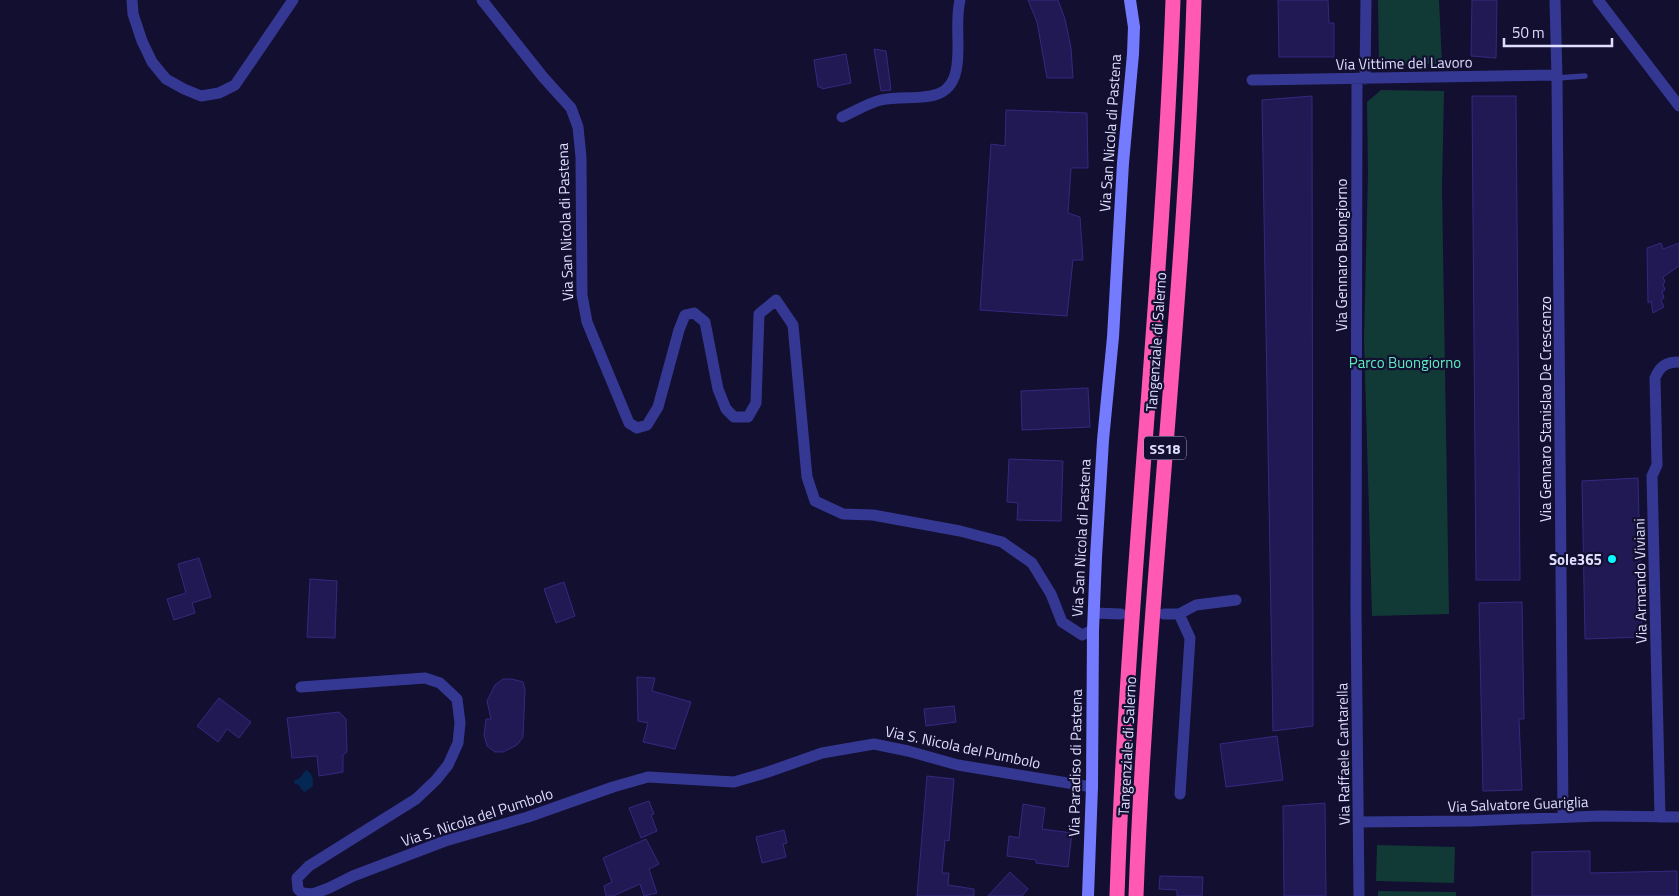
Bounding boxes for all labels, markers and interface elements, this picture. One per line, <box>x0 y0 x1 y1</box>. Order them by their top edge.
scale bar <box>1504 15 1612 47</box>
text: 50 m <box>1512 21 1545 44</box>
street label: Via Vittime del Lavoro <box>1335 50 1473 76</box>
street label: Via San Nicola di Pastena <box>1093 53 1127 213</box>
street label: Via San Nicola di Pastena <box>551 142 579 301</box>
street label: Via Gennaro Buongiorno <box>1330 179 1353 331</box>
street label: Tangenziale di Salerno <box>1140 271 1172 413</box>
street label: Via Gennaro Stanislao De Crescenzo <box>1534 296 1557 522</box>
park label: Parco Buongiorno <box>1349 351 1461 374</box>
road number: SS18 <box>1144 436 1186 459</box>
street label: Via San Nicola di Pastena <box>1065 458 1097 618</box>
street label: Via Armando Viviani <box>1627 518 1653 644</box>
place label: Sole365 <box>1549 548 1602 571</box>
marker: Sole365 <box>1606 553 1618 565</box>
street label: Tangenziale di Salerno <box>1112 676 1142 816</box>
street label: Via Raffaele Cantarella <box>1330 682 1356 825</box>
street label: Via Paradiso di Pastena <box>1062 689 1088 837</box>
street label: Via S. Nicola del Pumbolo <box>883 719 1043 775</box>
street label: Via S. Nicola del Pumbolo <box>398 782 556 852</box>
street label: Via Salvatore Guariglia <box>1447 790 1589 818</box>

